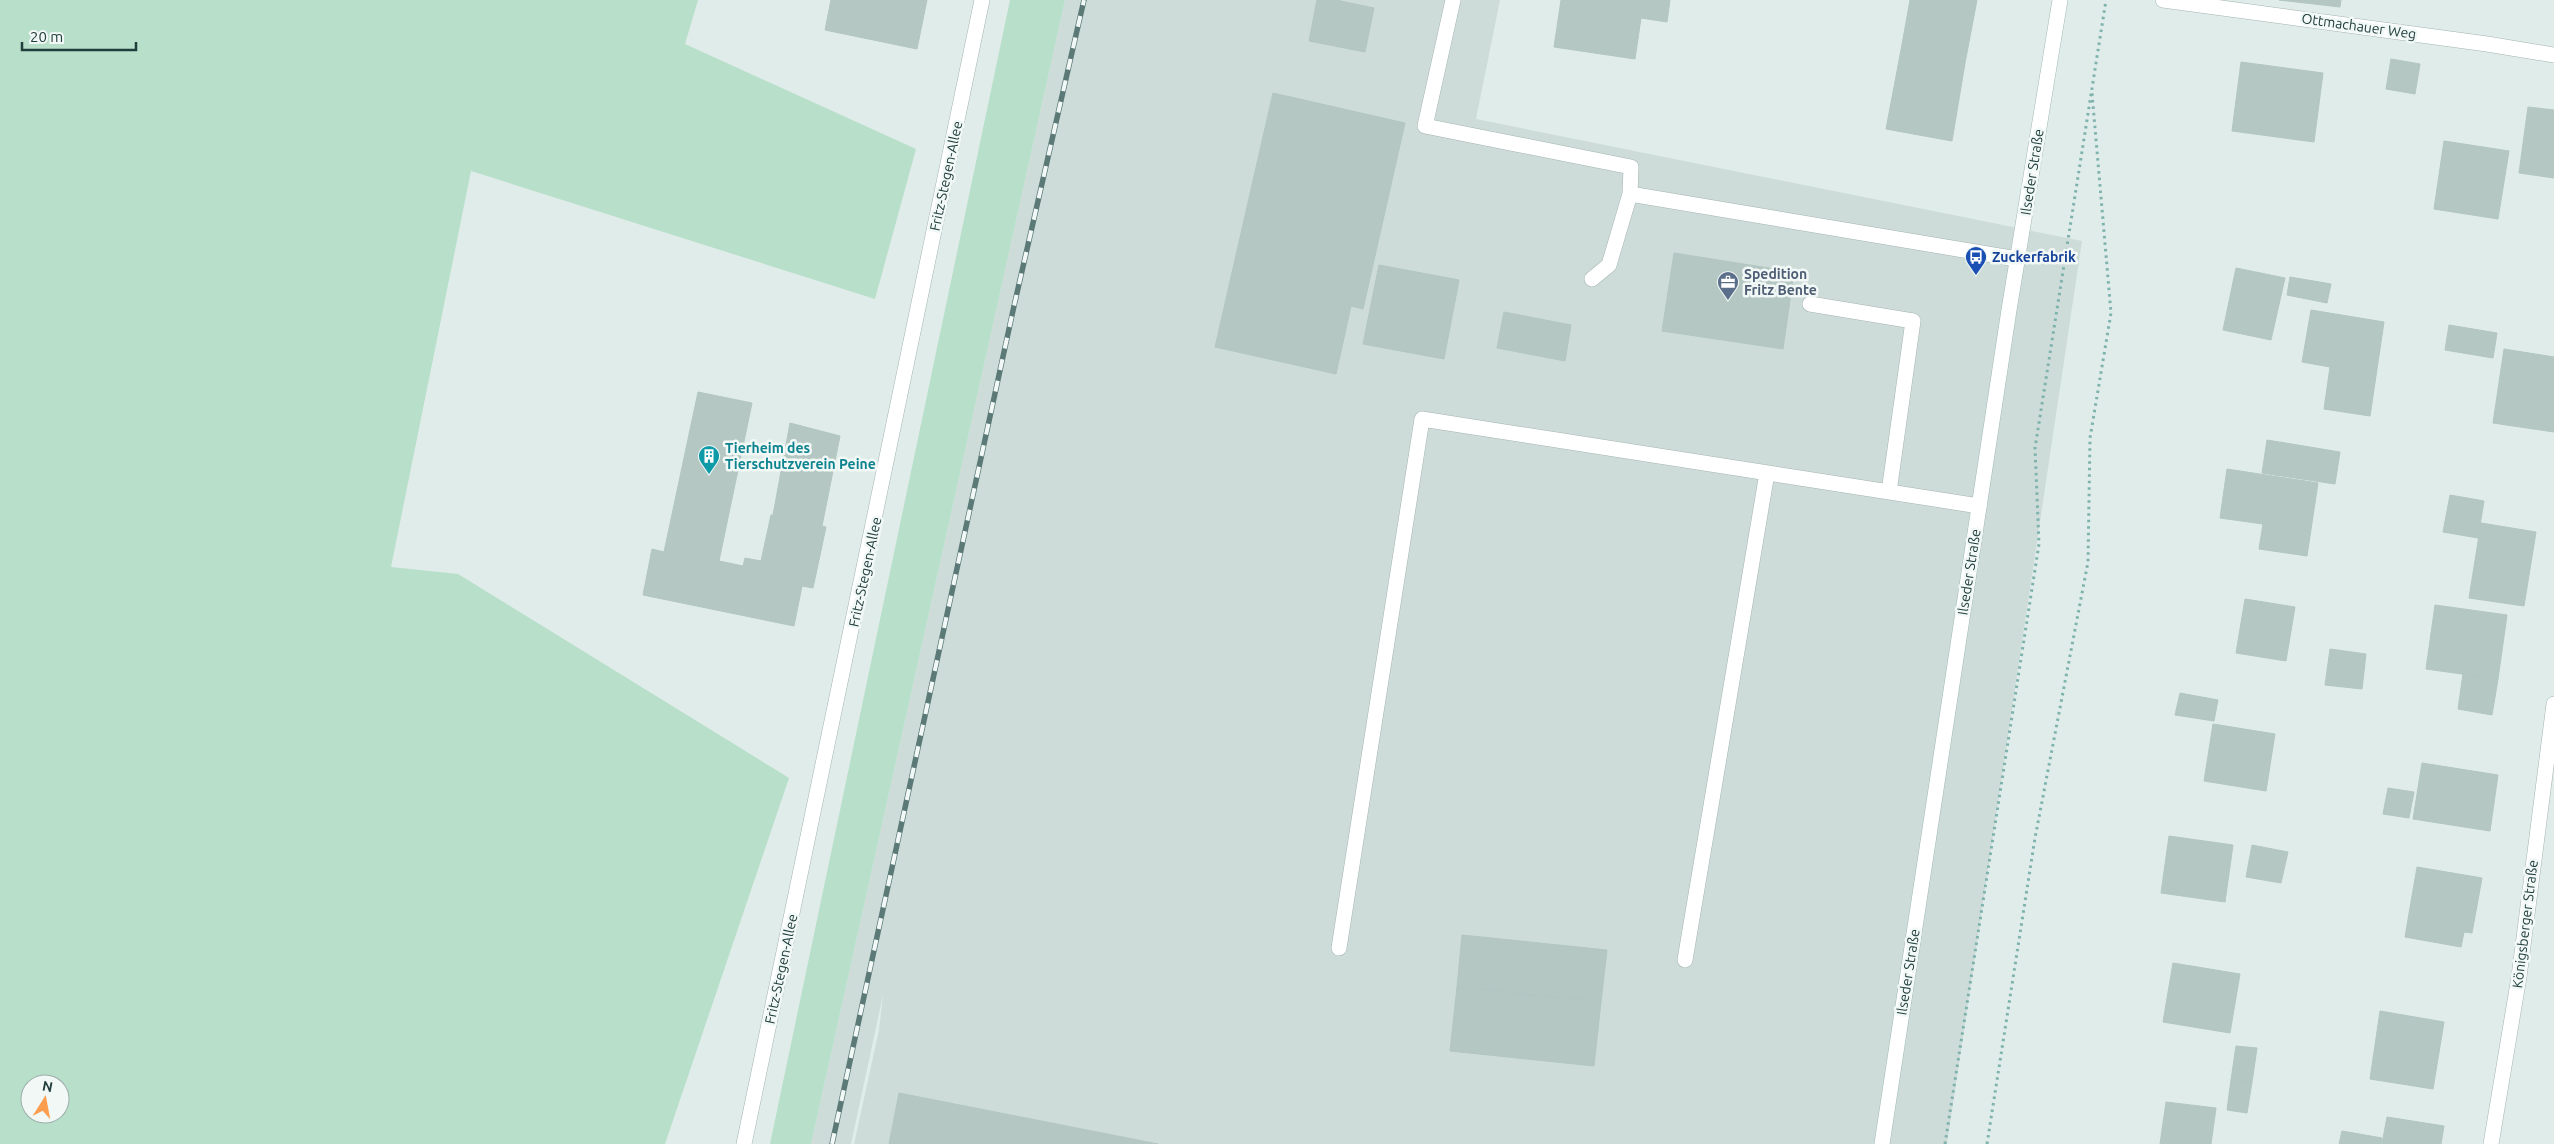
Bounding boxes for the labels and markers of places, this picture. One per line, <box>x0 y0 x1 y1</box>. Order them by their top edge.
bus stop icon: Zuckerfabrik <box>1964 245 1988 276</box>
place label: Zuckerfabrik <box>1992 249 2076 265</box>
place label: Spedition Fritz Bente <box>1744 266 1817 298</box>
office icon: Spedition Fritz Bente <box>1716 270 1740 301</box>
place label: Tierheim des Tierschutzverein Peine <box>725 440 876 472</box>
building icon: Tierheim des Tierschutzverein Peine <box>697 444 721 475</box>

